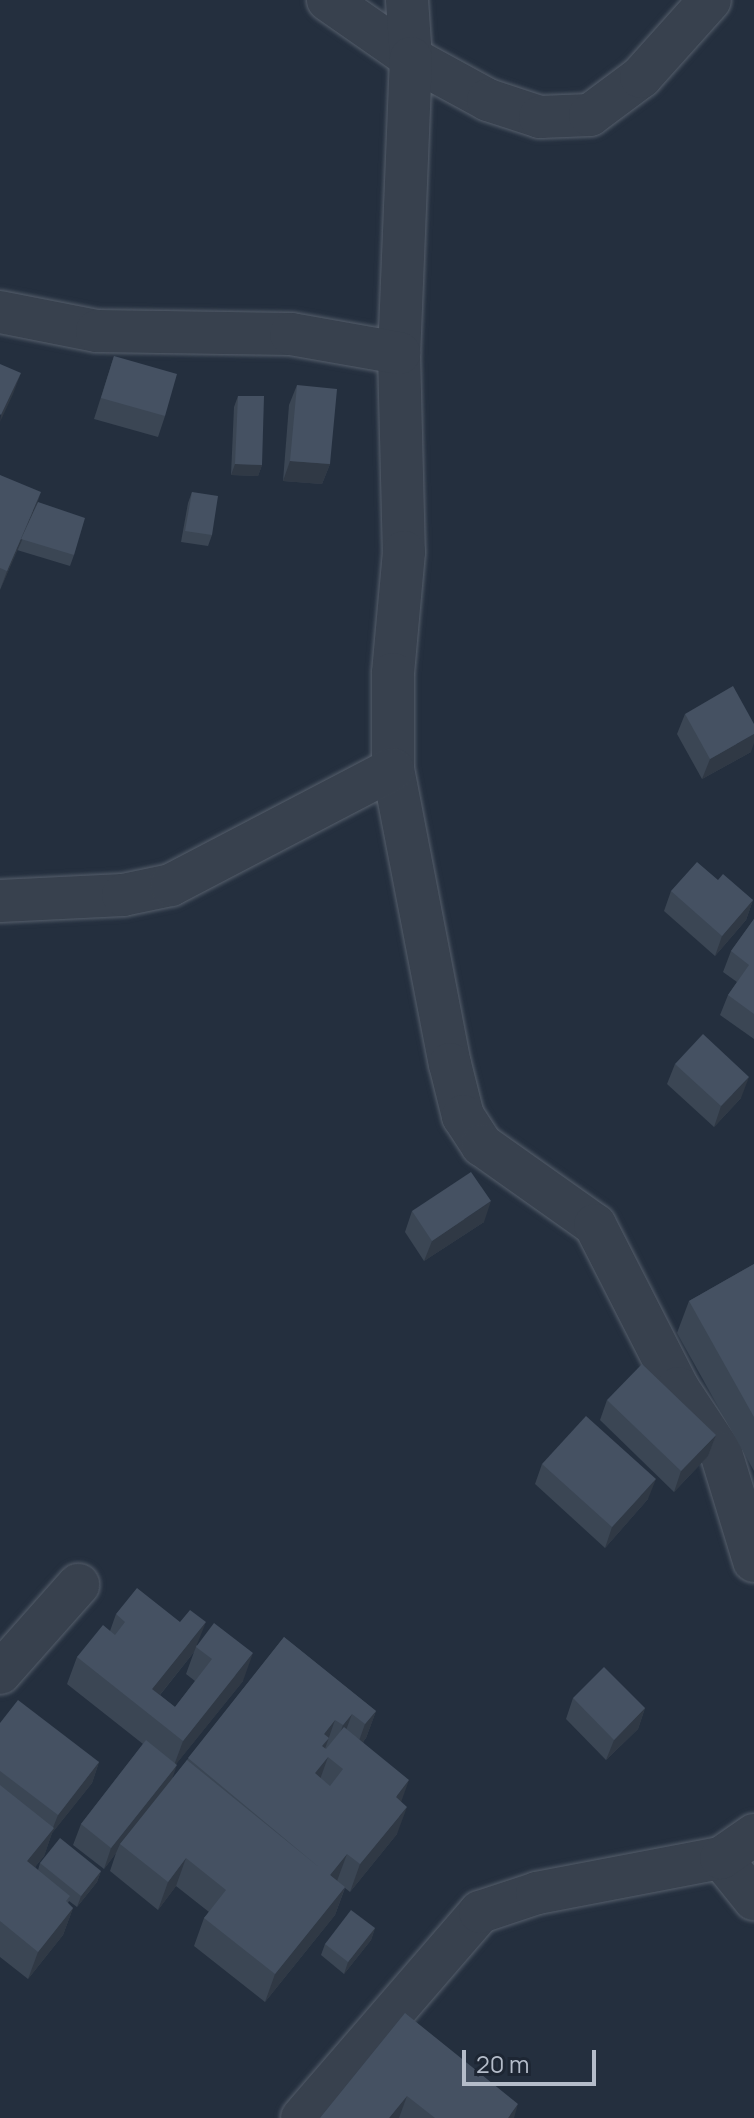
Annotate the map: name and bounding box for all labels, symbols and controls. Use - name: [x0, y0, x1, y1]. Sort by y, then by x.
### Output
- scale bar: [466, 2034, 600, 2084]
- text: 20 m: [476, 2047, 529, 2080]

